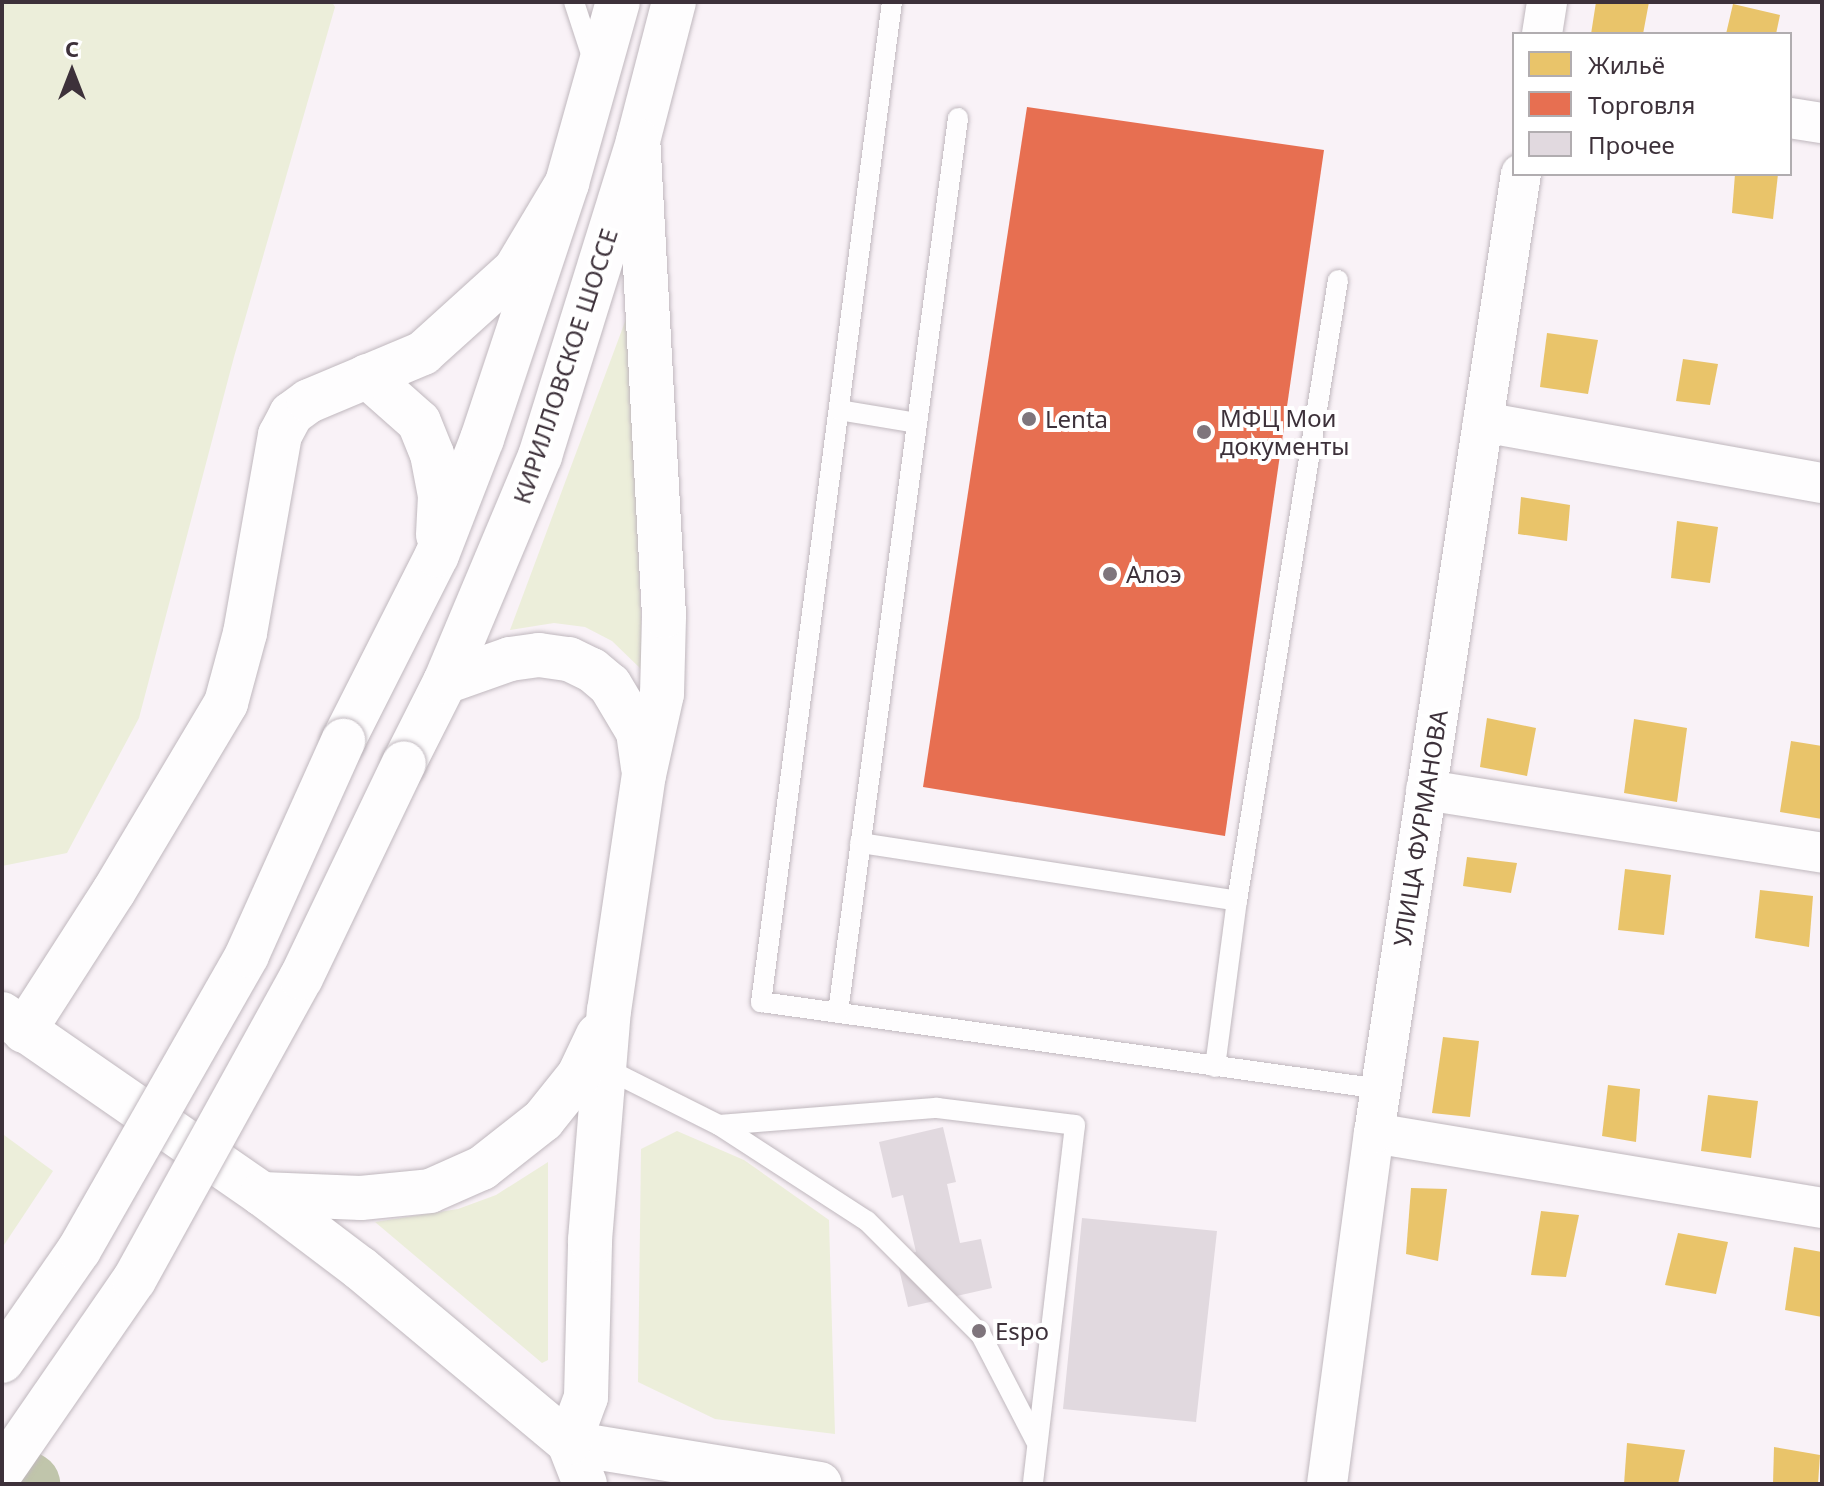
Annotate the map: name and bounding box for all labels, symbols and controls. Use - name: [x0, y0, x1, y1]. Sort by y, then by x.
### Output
- north arrow: [32, 32, 112, 112]
- legend: [1512, 32, 1792, 176]
- text: С: [65, 33, 79, 63]
- text: Жильё: [1588, 48, 1665, 81]
- text: Торговля: [1588, 88, 1695, 121]
- text: Прочее: [1588, 128, 1675, 161]
- street label: КИРИЛЛОВСКОЕ ШОССЕ: [507, 225, 623, 507]
- place label: МФЦ Мои документы: [1220, 404, 1350, 460]
- place label: Lenta: [1045, 405, 1108, 433]
- marker: Lenta: [1020, 410, 1038, 428]
- marker: МФЦ Мои документы: [1195, 423, 1213, 441]
- place label: Алоэ: [1126, 560, 1182, 588]
- marker: Алоэ: [1101, 565, 1119, 583]
- street label: УЛИЦА ФУРМАНОВА: [1387, 708, 1453, 948]
- place label: Espo: [995, 1317, 1049, 1345]
- marker: Espo: [970, 1322, 988, 1340]

